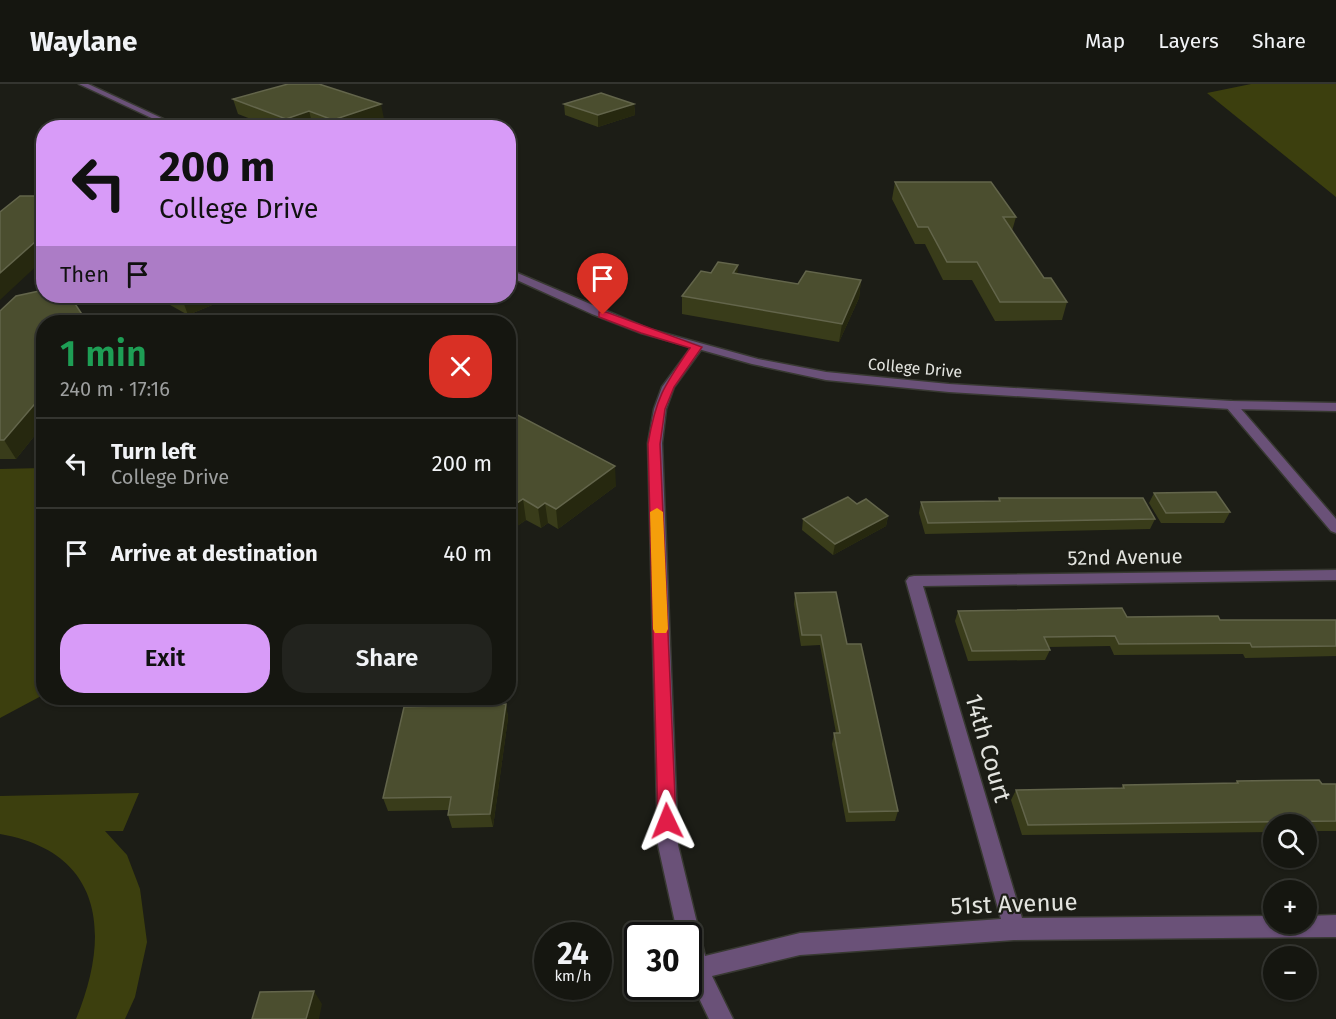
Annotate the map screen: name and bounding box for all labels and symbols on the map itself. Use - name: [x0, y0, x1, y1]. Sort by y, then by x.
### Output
- pin: [577, 253, 628, 315]
- street label: College Drive: [867, 354, 963, 382]
- street label: 52nd Avenue: [1067, 544, 1183, 570]
- street label: 14th Court: [959, 691, 1017, 806]
- position arrow: [635, 789, 699, 853]
- street label: 51st Avenue: [950, 888, 1078, 920]
- speed limit sign: 30: [624, 922, 702, 1000]

